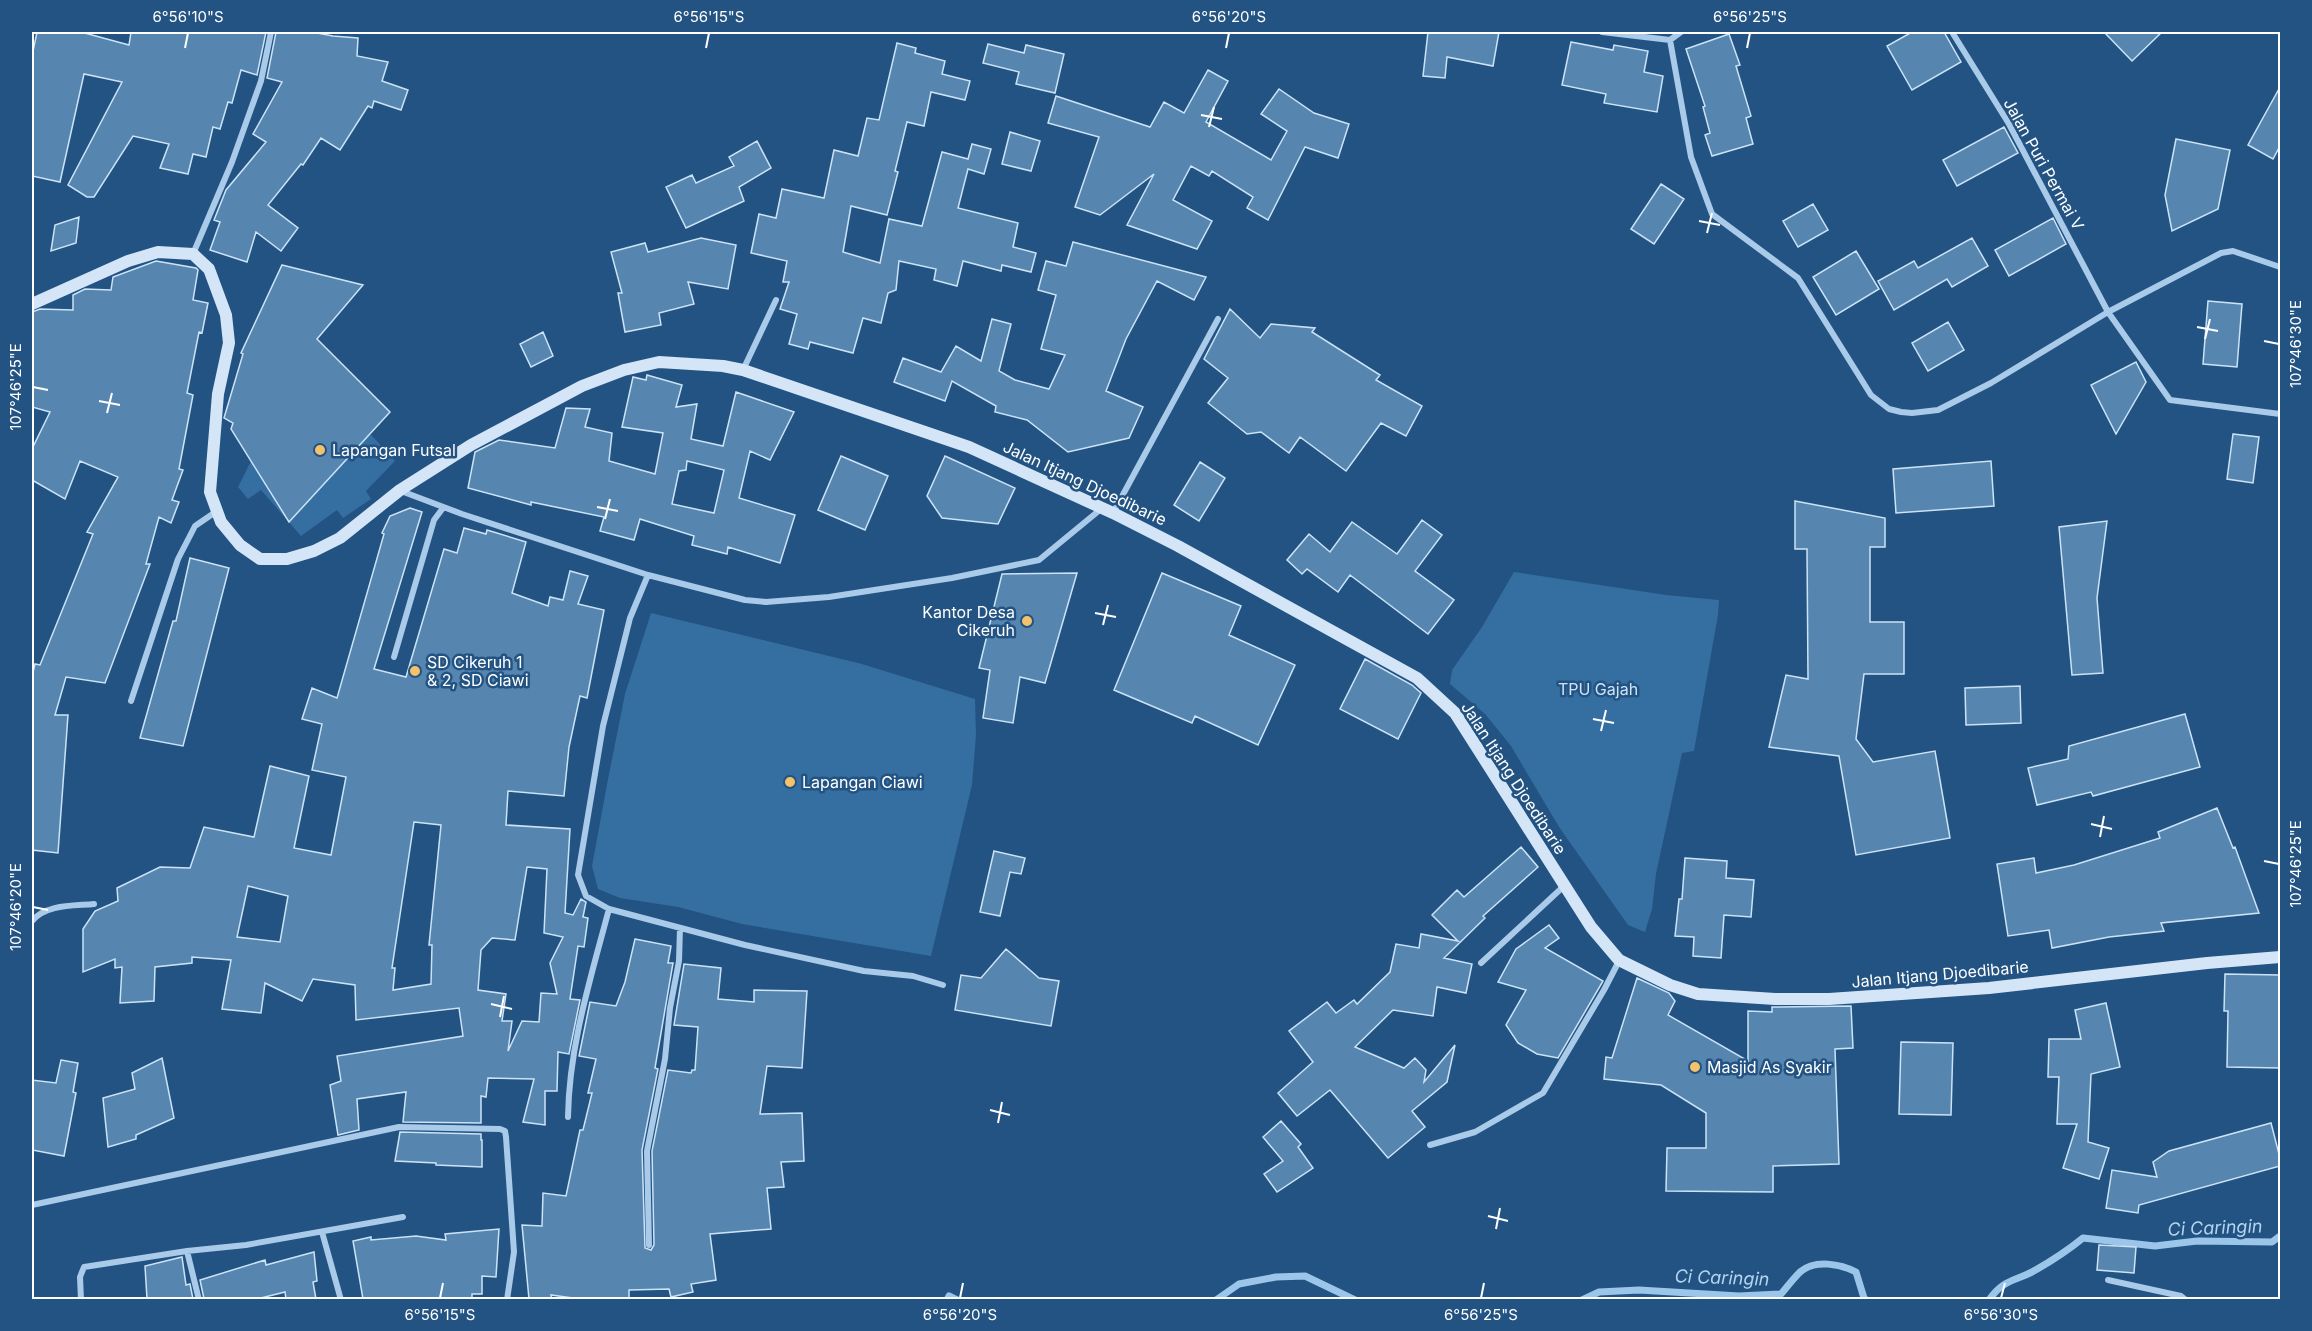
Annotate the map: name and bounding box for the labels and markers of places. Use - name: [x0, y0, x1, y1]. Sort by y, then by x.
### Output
- place label: Lapangan Futsal: [332, 440, 456, 460]
- marker: Lapangan Futsal: [313, 443, 327, 457]
- place label: Kantor Desa Cikeruh: [922, 602, 1015, 640]
- marker: Kantor Desa Cikeruh: [1020, 614, 1034, 628]
- place label: SD Cikeruh 1 & 2, SD Ciawi: [427, 652, 529, 690]
- marker: SD Cikeruh 1 & 2, SD Ciawi: [408, 664, 422, 678]
- place label: Lapangan Ciawi: [802, 772, 923, 792]
- marker: Lapangan Ciawi: [783, 775, 797, 789]
- place label: Masjid As Syakir: [1707, 1057, 1832, 1077]
- marker: Masjid As Syakir: [1688, 1060, 1702, 1074]

